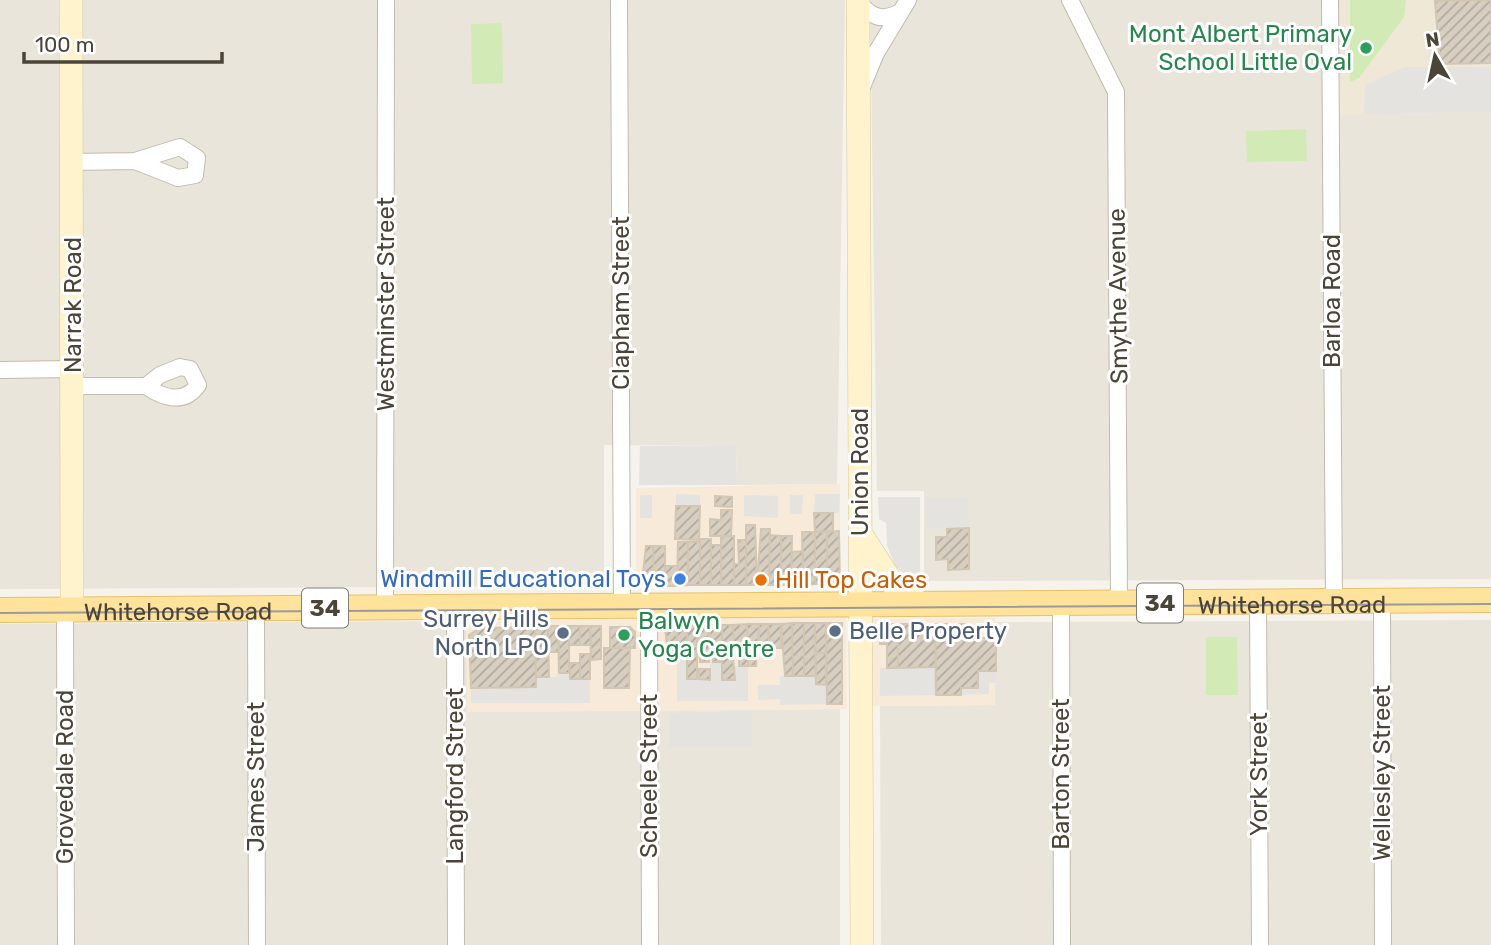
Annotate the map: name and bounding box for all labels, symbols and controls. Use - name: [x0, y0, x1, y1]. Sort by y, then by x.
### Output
- place label: Mont Albert Primary School Little Oval: [1129, 20, 1352, 76]
- scale bar: [24, 21, 222, 65]
- north arrow: [1400, 21, 1470, 91]
- text: N: [1424, 27, 1441, 52]
- text: 100 m: [35, 32, 94, 57]
- marker: Mont Albert Primary School Little Oval: [1358, 40, 1374, 56]
- street label: Westminster Street: [372, 197, 400, 411]
- street label: Smythe Avenue: [1102, 208, 1134, 384]
- street label: Clapham Street: [607, 216, 635, 390]
- street label: Barloa Road: [1318, 234, 1346, 368]
- street label: Narrak Road: [59, 237, 87, 373]
- street label: Union Road: [846, 408, 874, 536]
- place label: Windmill Educational Toys: [380, 565, 666, 593]
- place label: Hill Top Cakes: [775, 566, 927, 594]
- marker: Windmill Educational Toys: [672, 571, 688, 587]
- marker: Hill Top Cakes: [753, 572, 769, 588]
- road number: 34: [1137, 583, 1183, 622]
- road number: 34: [302, 588, 348, 628]
- street label: Whitehorse Road: [1198, 591, 1386, 620]
- street label: Whitehorse Road: [84, 597, 272, 626]
- place label: Surrey Hills North LPO: [423, 605, 549, 661]
- place label: Balwyn Yoga Centre: [638, 607, 774, 663]
- place label: Belle Property: [849, 617, 1007, 645]
- marker: Belle Property: [827, 623, 843, 639]
- marker: Surrey Hills North LPO: [555, 625, 571, 641]
- marker: Balwyn Yoga Centre: [616, 627, 632, 643]
- street label: Wellesley Street: [1368, 685, 1396, 861]
- street label: Langford Street: [441, 688, 469, 864]
- street label: Grovedale Road: [51, 690, 79, 864]
- street label: Scheele Street: [635, 694, 663, 858]
- street label: Barton Street: [1047, 698, 1075, 850]
- street label: James Street: [242, 702, 270, 852]
- street label: York Street: [1245, 712, 1273, 836]

